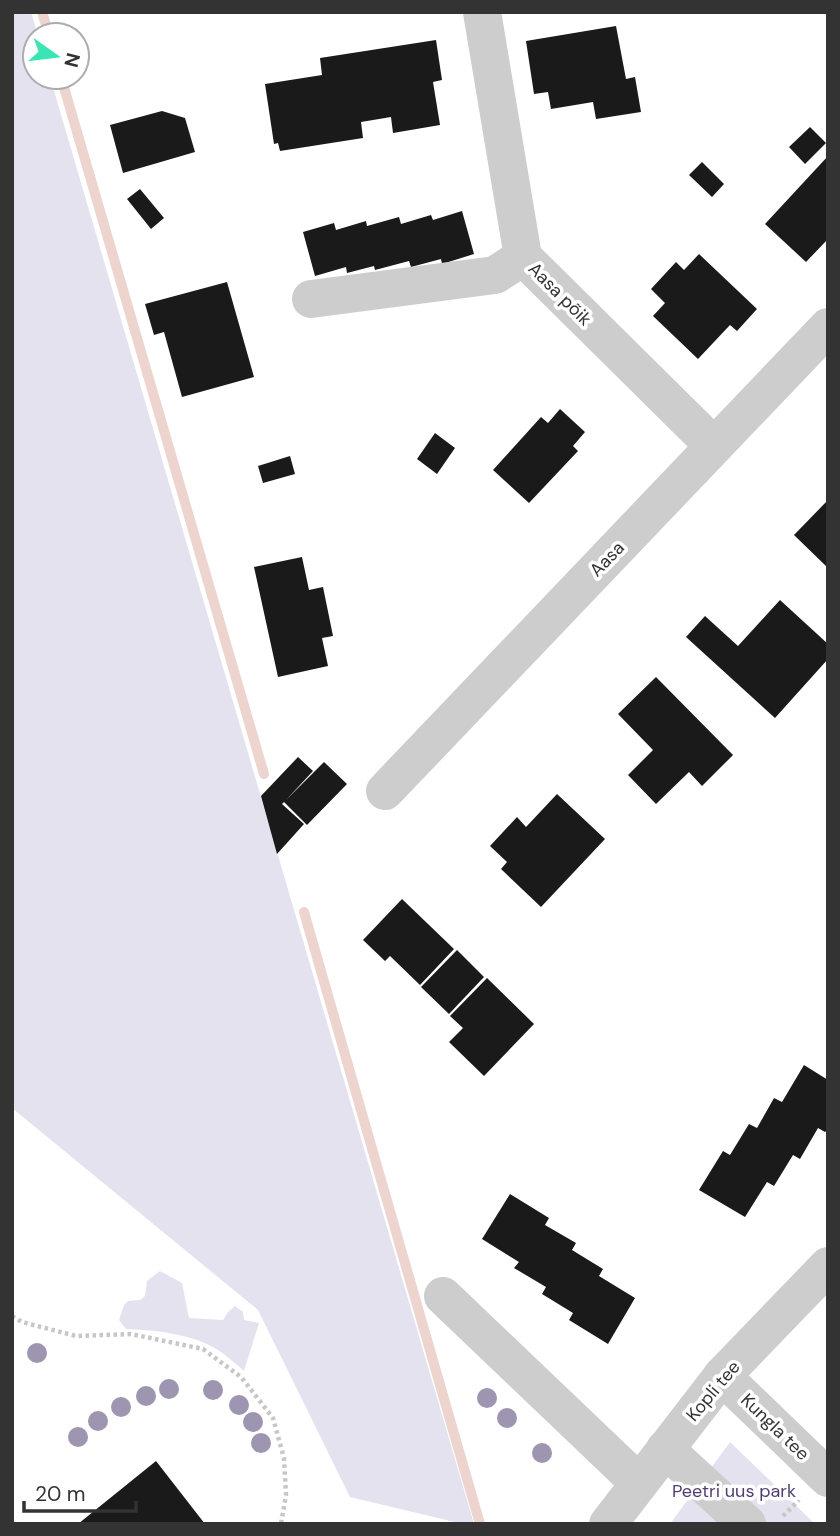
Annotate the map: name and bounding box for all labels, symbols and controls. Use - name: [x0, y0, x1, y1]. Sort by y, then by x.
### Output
- north arrow: [21, 21, 91, 91]
- text: N: [58, 50, 86, 70]
- street label: Aasa põik: [523, 257, 597, 331]
- street label: Aasa: [584, 536, 630, 582]
- street label: Kopli tee: [681, 1356, 745, 1426]
- street label: Kungla tee: [735, 1388, 815, 1466]
- scale bar: [24, 1470, 136, 1514]
- park label: Peetri uus park: [672, 1479, 796, 1503]
- text: 20 m: [35, 1480, 86, 1508]

